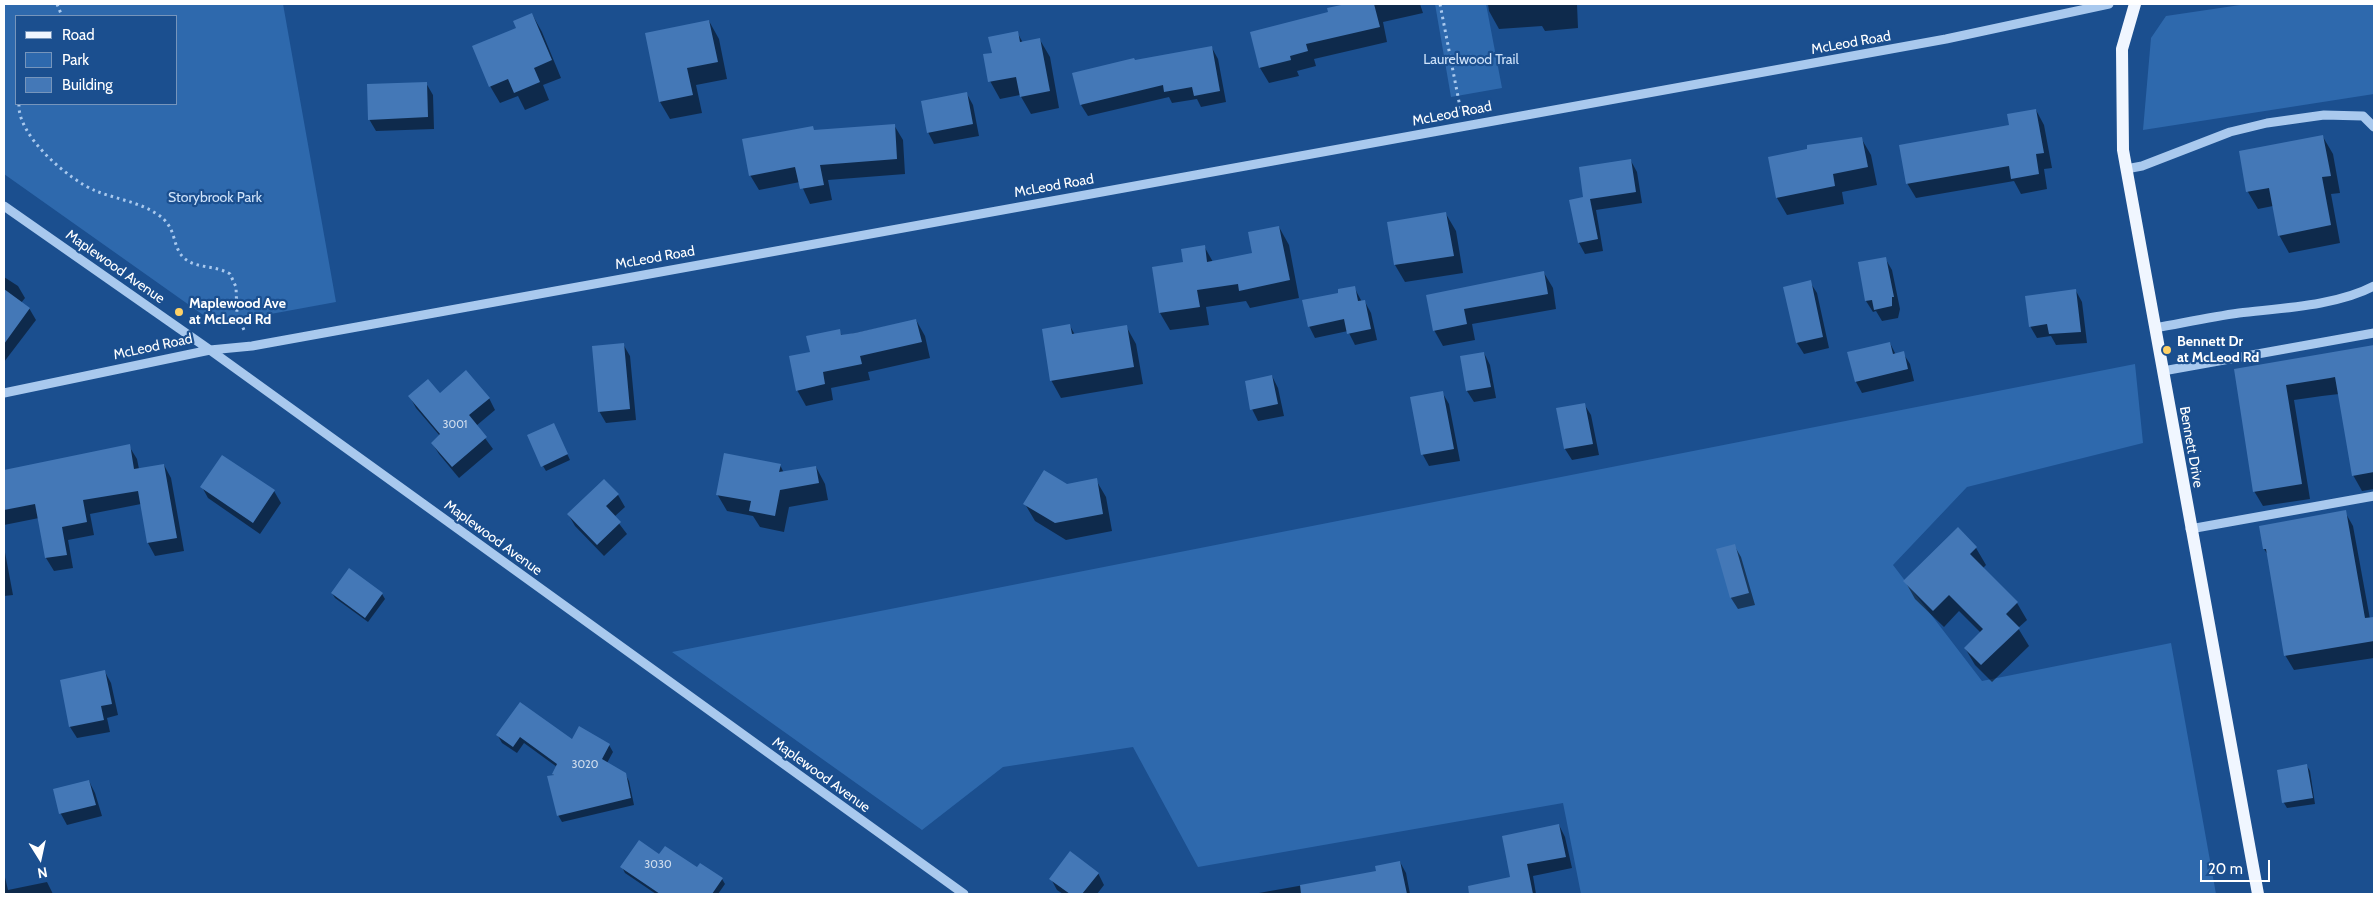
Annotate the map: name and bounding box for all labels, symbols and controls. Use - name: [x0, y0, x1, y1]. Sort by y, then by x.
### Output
- legend: [15, 15, 178, 105]
- text: Road: [62, 26, 95, 44]
- street label: McLeod Road: [1810, 28, 1892, 58]
- text: Park: [62, 51, 89, 69]
- park label: Laurelwood Trail: [1423, 52, 1519, 68]
- text: Building: [62, 76, 113, 94]
- street label: McLeod Road: [1411, 98, 1493, 130]
- street label: McLeod Road: [1013, 171, 1095, 201]
- park label: Storybrook Park: [168, 190, 262, 206]
- street label: Maplewood Avenue: [62, 227, 168, 307]
- street label: McLeod Road: [614, 243, 696, 273]
- place label: Maplewood Ave at McLeod Rd: [189, 296, 286, 328]
- marker: Maplewood Ave at McLeod Rd: [173, 306, 185, 318]
- street label: McLeod Road: [112, 330, 194, 364]
- place label: Bennett Dr at McLeod Rd: [2177, 334, 2259, 367]
- marker: Bennett Dr at McLeod Rd: [2161, 344, 2173, 356]
- street label: Bennett Drive: [2176, 405, 2206, 489]
- house number: 3001: [443, 418, 467, 432]
- street label: Maplewood Avenue: [441, 497, 545, 579]
- street label: Maplewood Avenue: [769, 734, 873, 816]
- house number: 3020: [571, 758, 599, 772]
- north arrow: [15, 833, 65, 883]
- scale bar: [2203, 850, 2273, 882]
- house number: 3030: [644, 858, 672, 872]
- text: 20 m: [2208, 860, 2243, 878]
- text: N: [36, 863, 49, 882]

